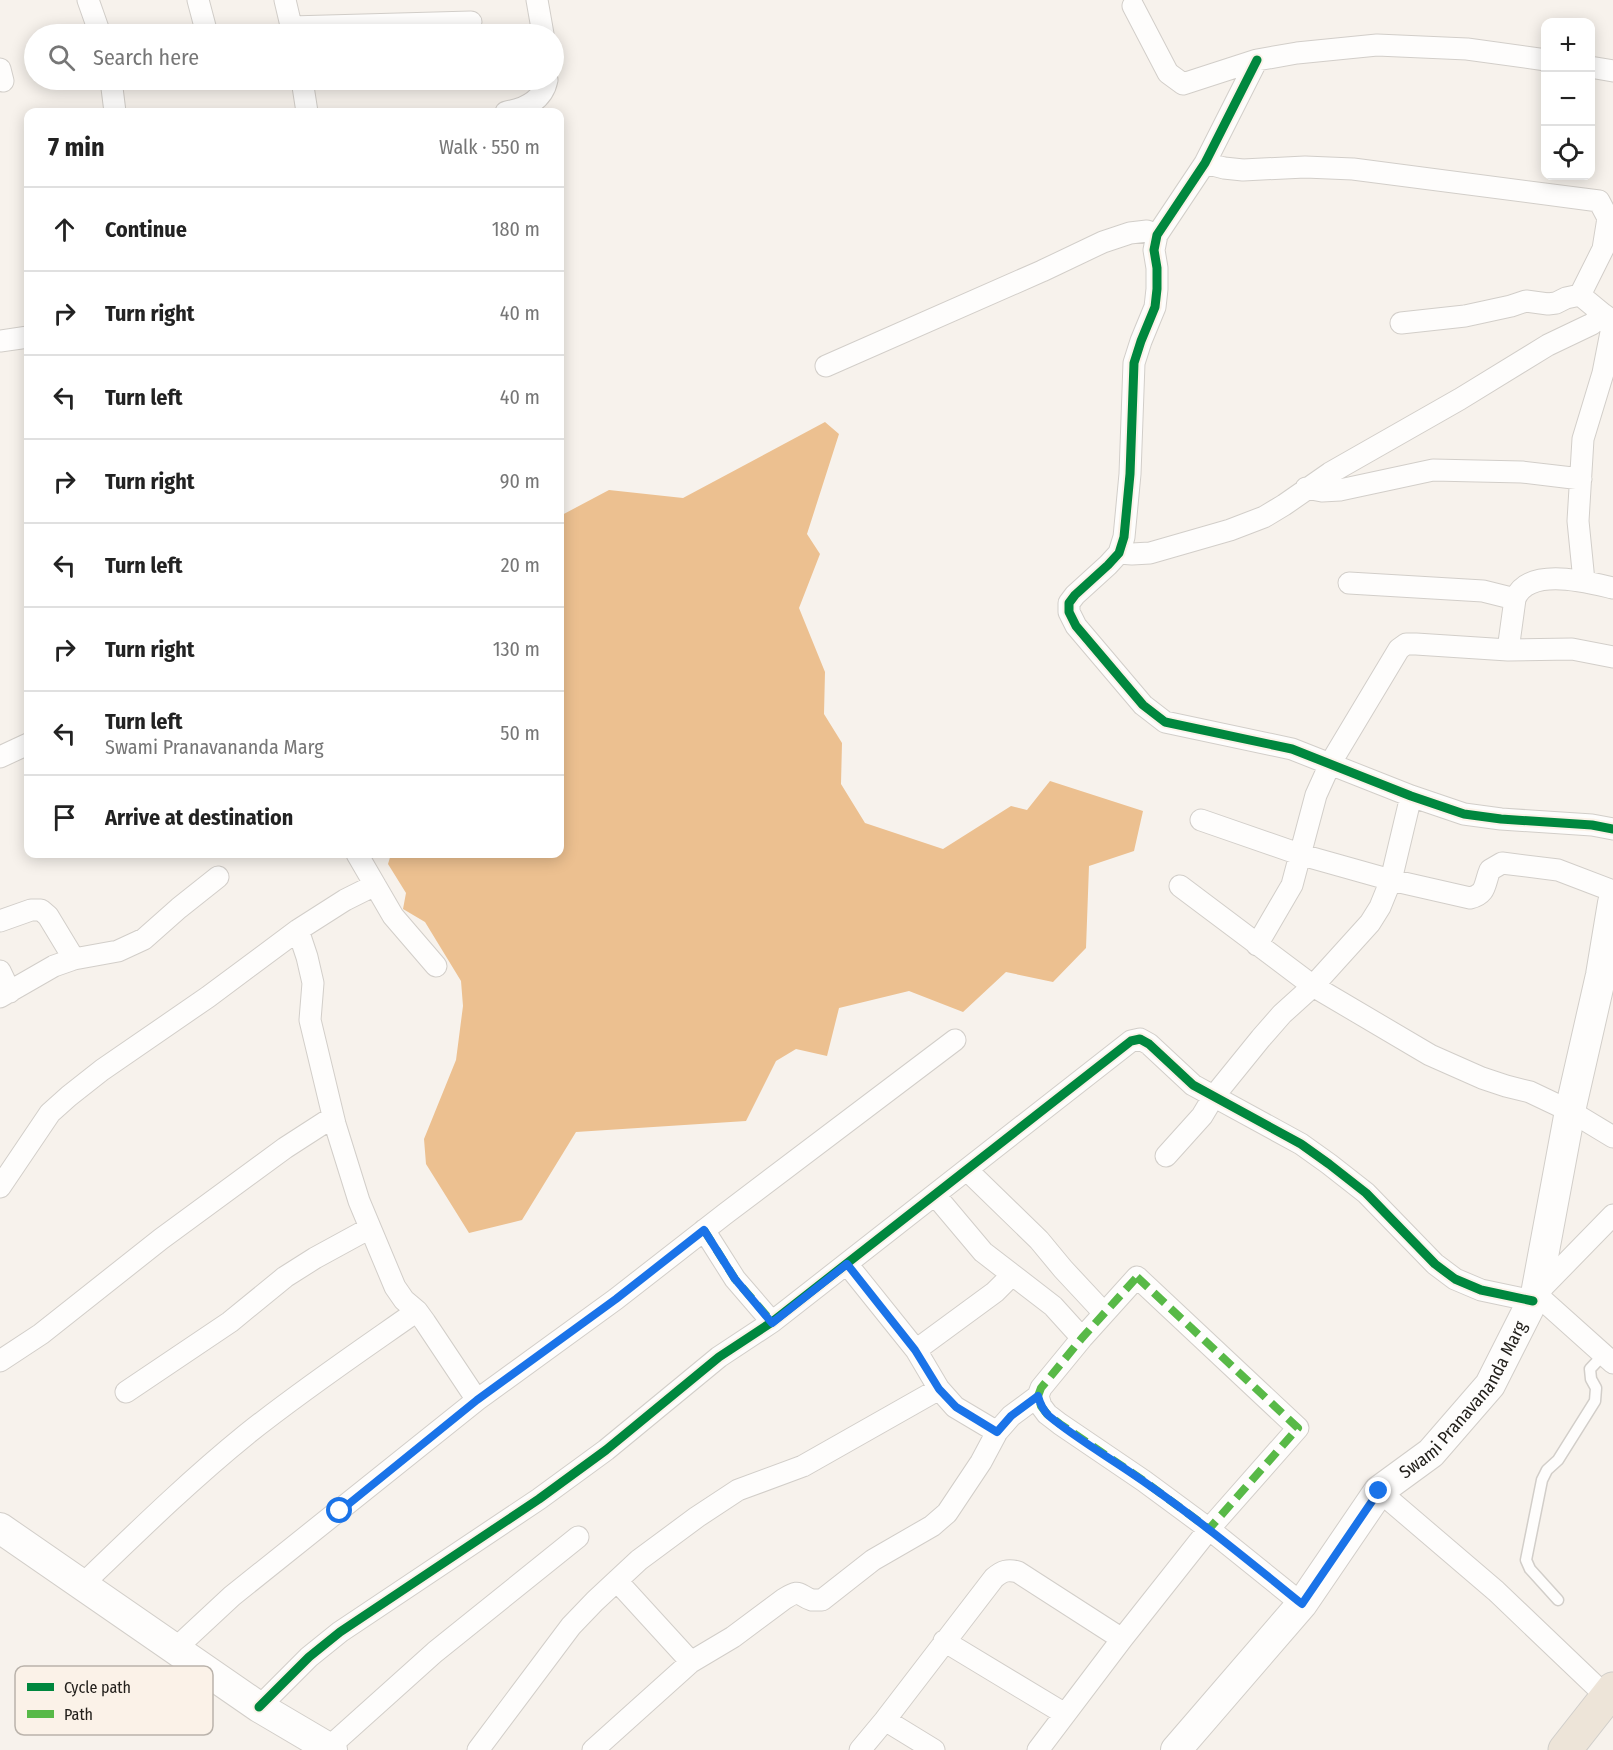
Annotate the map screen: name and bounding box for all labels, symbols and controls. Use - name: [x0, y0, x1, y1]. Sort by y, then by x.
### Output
- map controls: [1541, 18, 1595, 180]
- button: +: [1541, 18, 1595, 72]
- search box: [24, 24, 564, 90]
- icon: search: [45, 41, 78, 74]
- text: Search here: [93, 44, 199, 71]
- button: −: [1541, 72, 1595, 126]
- button: locate: [1541, 126, 1595, 180]
- text: 7 min: [48, 132, 105, 163]
- text: Walk · 550 m: [439, 135, 540, 159]
- icon: ahead: [48, 213, 81, 246]
- text: Continue: [105, 216, 187, 243]
- text: 180 m: [492, 217, 540, 241]
- icon: right: [48, 297, 81, 330]
- text: Turn right: [105, 300, 194, 327]
- text: 40 m: [500, 301, 540, 325]
- icon: left: [48, 381, 81, 414]
- text: Turn left: [105, 384, 183, 411]
- text: 40 m: [500, 385, 540, 409]
- icon: right: [48, 465, 81, 498]
- text: Turn right: [105, 468, 194, 495]
- text: 90 m: [500, 469, 540, 493]
- icon: left: [48, 549, 81, 582]
- text: Turn left: [105, 552, 183, 579]
- text: 20 m: [501, 553, 540, 577]
- icon: right: [48, 633, 81, 666]
- text: Turn right: [105, 636, 194, 663]
- text: 130 m: [493, 637, 540, 661]
- text: Turn left: [105, 708, 183, 735]
- icon: left: [48, 717, 81, 750]
- text: 50 m: [500, 721, 540, 745]
- text: Swami Pranavananda Marg: [105, 735, 324, 759]
- icon: arrive: [48, 801, 81, 834]
- text: Arrive at destination: [105, 804, 293, 831]
- street label: Swami Pranavananda Marg: [1395, 1317, 1532, 1483]
- route end: [1365, 1477, 1391, 1503]
- route start: [326, 1497, 352, 1523]
- legend: [15, 1666, 213, 1735]
- text: Cycle path: [64, 1678, 131, 1697]
- text: Path: [64, 1705, 93, 1724]

